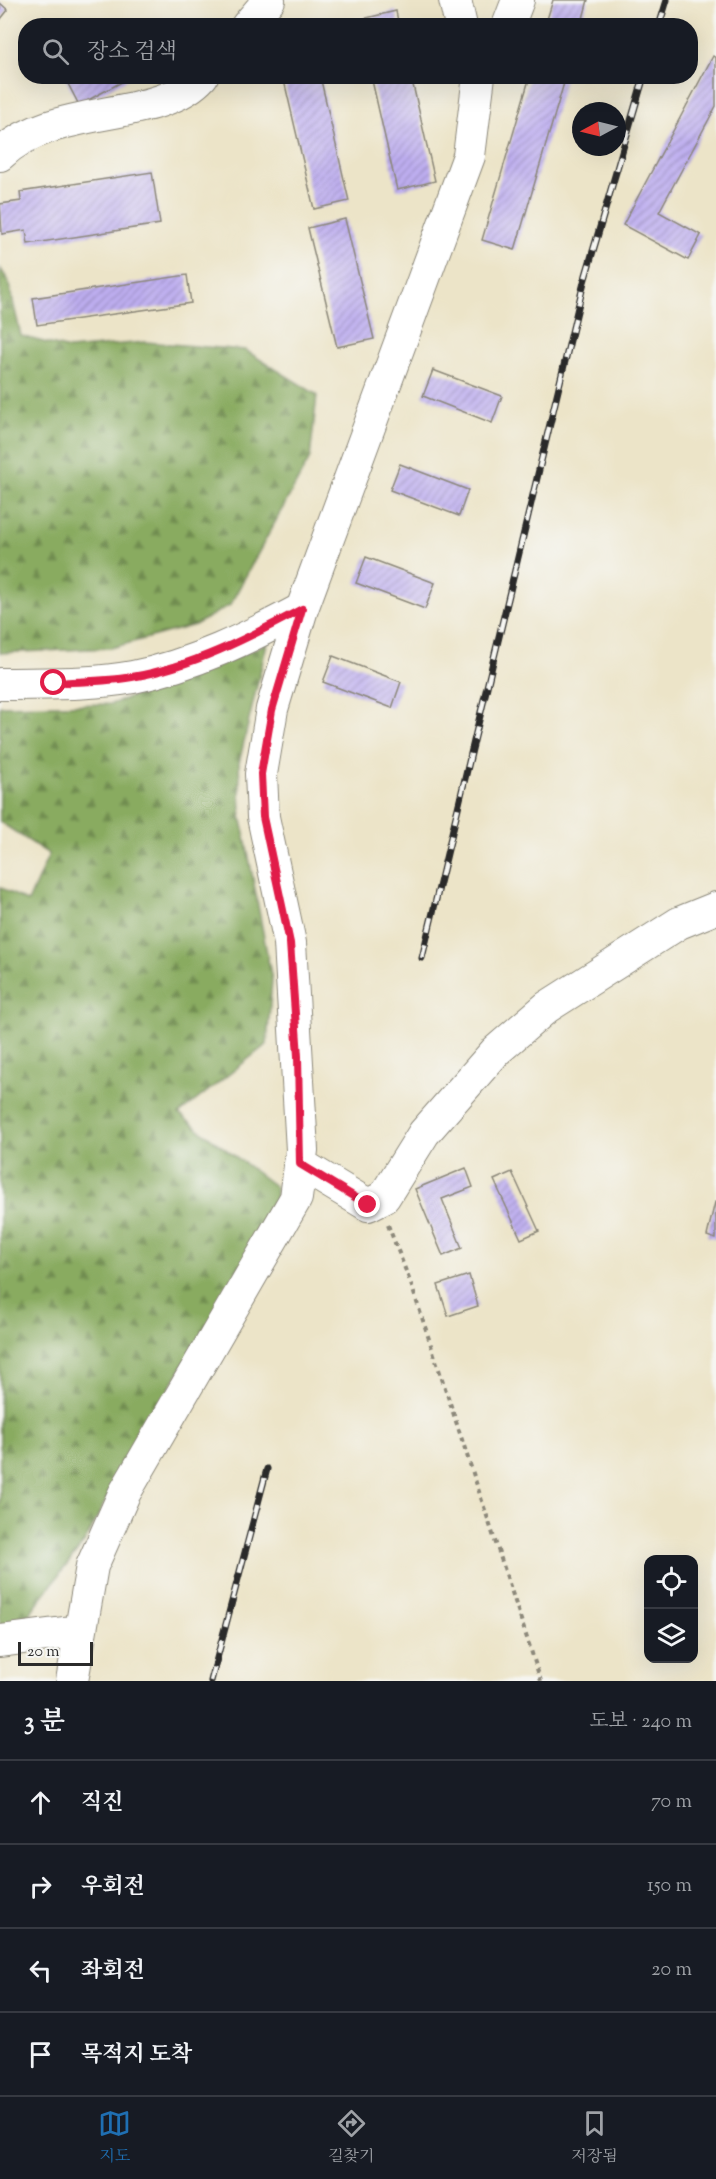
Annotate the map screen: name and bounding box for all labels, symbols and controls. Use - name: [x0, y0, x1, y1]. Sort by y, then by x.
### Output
- search box: [18, 18, 698, 84]
- icon: search: [39, 35, 72, 68]
- text: 장소 검색: [87, 37, 177, 69]
- north arrow: [572, 102, 626, 156]
- route start: [40, 669, 66, 695]
- route end: [354, 1191, 380, 1217]
- map controls: [644, 1555, 698, 1663]
- button: locate: [644, 1555, 698, 1609]
- button: layers: [644, 1609, 698, 1663]
- scale bar: [18, 1639, 93, 1666]
- text: 20 m: [27, 1641, 60, 1664]
- text: 3 분: [24, 1704, 65, 1741]
- text: 도보 · 240 m: [589, 1708, 692, 1737]
- icon: ahead: [24, 1786, 57, 1819]
- text: 직진: [81, 1788, 124, 1820]
- text: 70 m: [651, 1788, 692, 1817]
- icon: right: [24, 1870, 57, 1903]
- text: 우회전: [81, 1872, 145, 1904]
- text: 150 m: [647, 1872, 692, 1901]
- icon: left: [24, 1954, 57, 1987]
- text: 좌회전: [81, 1956, 145, 1988]
- text: 20 m: [651, 1956, 692, 1985]
- icon: arrive: [24, 2038, 57, 2071]
- text: 목적지 도착: [81, 2040, 192, 2072]
- tab: 지도: [98, 2107, 131, 2169]
- tab: 길찾기: [328, 2107, 375, 2169]
- tab: 저장됨: [571, 2107, 618, 2169]

